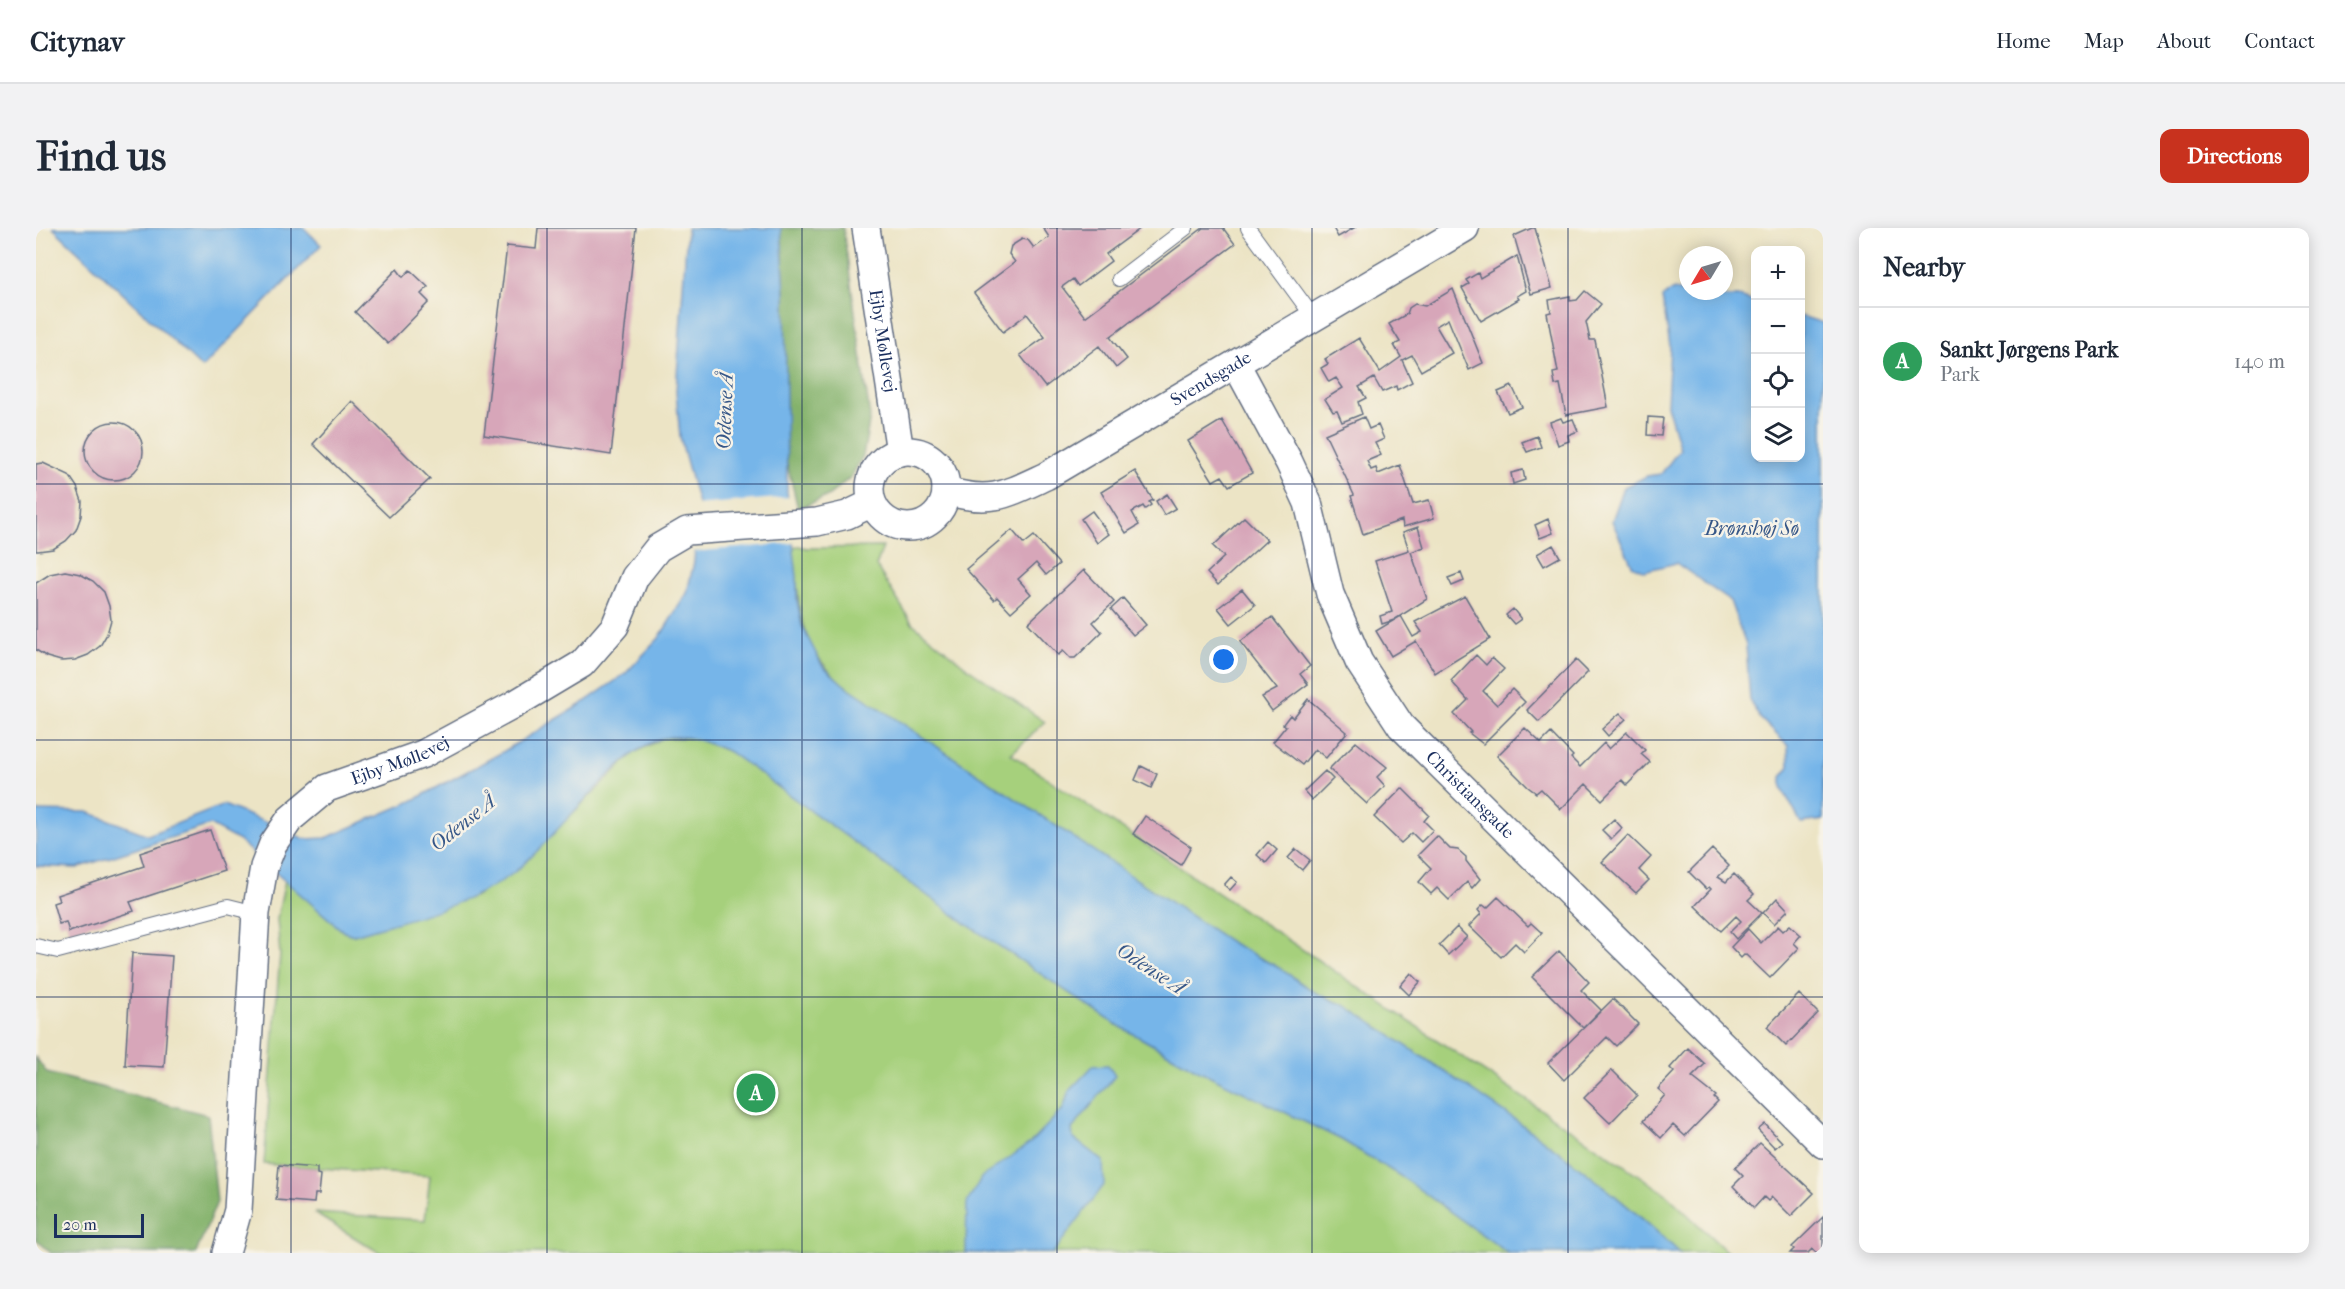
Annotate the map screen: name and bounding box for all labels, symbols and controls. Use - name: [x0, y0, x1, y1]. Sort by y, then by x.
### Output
- text: Citynav: [30, 25, 124, 58]
- text: Home: [1996, 29, 2051, 53]
- text: Map: [2084, 29, 2124, 53]
- text: About: [2157, 29, 2211, 53]
- text: Contact: [2244, 29, 2315, 53]
- button: Directions: [2160, 129, 2309, 183]
- text: Find us: [36, 132, 166, 181]
- north arrow: [1679, 246, 1733, 300]
- map controls: [1751, 246, 1805, 462]
- button: +: [1751, 246, 1805, 300]
- text: Nearby: [1883, 252, 1965, 283]
- street label: Ejby Møllevej: [865, 288, 901, 394]
- button: −: [1751, 300, 1805, 354]
- text: Sankt Jørgens Park: [1940, 337, 2118, 363]
- street label: Svendsgade: [1167, 346, 1255, 410]
- text: A: [1896, 350, 1909, 373]
- text: 140 m: [2234, 350, 2285, 373]
- button: locate: [1751, 354, 1805, 408]
- text: Park: [1940, 363, 1980, 386]
- water label: Odense Å: [710, 370, 738, 450]
- button: layers: [1751, 408, 1805, 462]
- water label: Brønshøj Sø: [1704, 517, 1799, 540]
- your location: [1209, 645, 1238, 674]
- street label: Ejby Møllevej: [348, 731, 453, 789]
- street label: Christiansgade: [1422, 746, 1519, 843]
- water label: Odense Å: [425, 787, 502, 856]
- water label: Odense Å: [1112, 937, 1192, 1001]
- pin: A: [736, 1070, 776, 1116]
- scale bar: [54, 1211, 144, 1238]
- text: 20 m: [63, 1215, 97, 1234]

